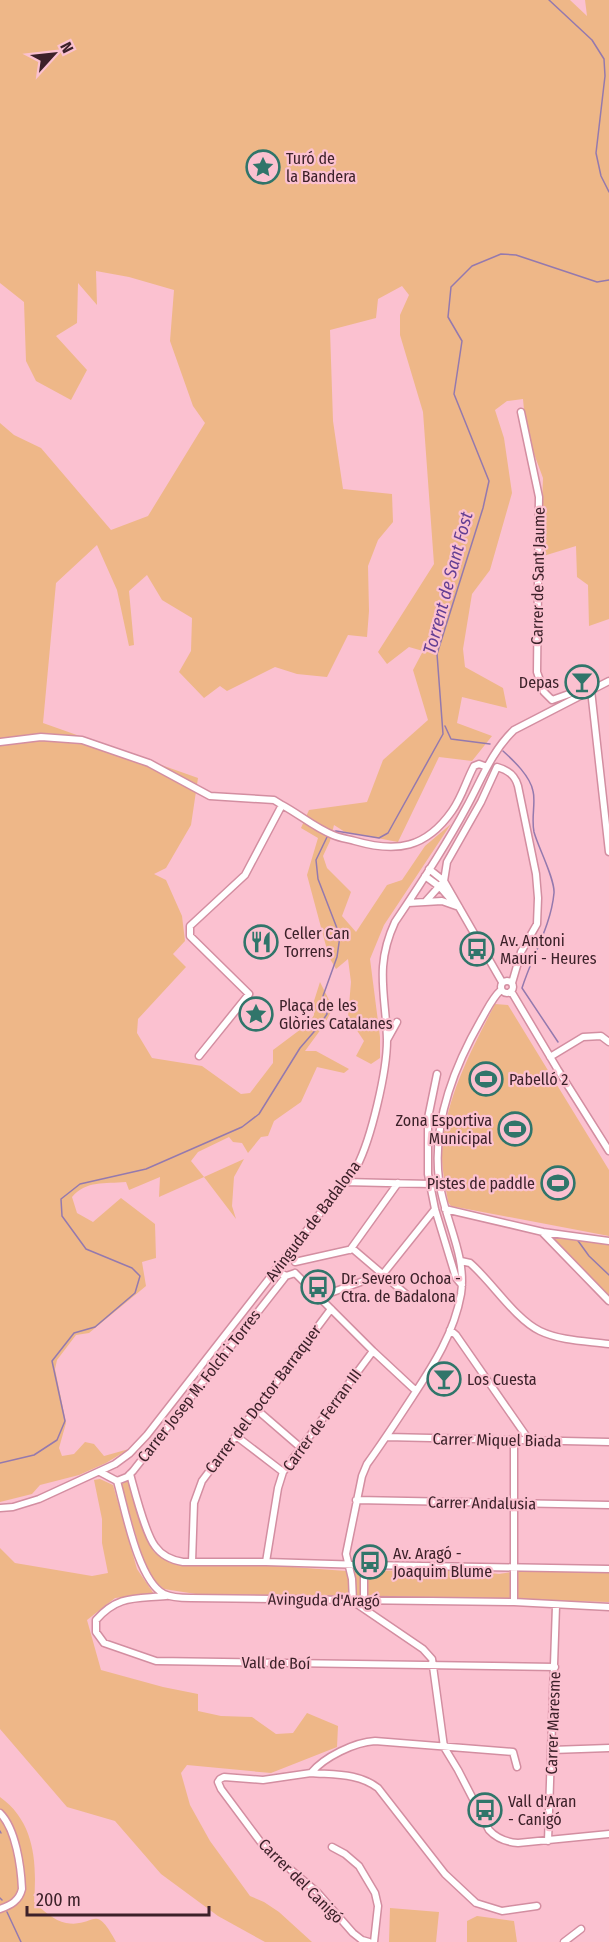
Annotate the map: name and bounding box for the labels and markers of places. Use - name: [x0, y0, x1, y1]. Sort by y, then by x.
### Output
- place icon: Turó de la Bandera: [245, 149, 281, 185]
- place label: Turó de la Bandera: [286, 149, 356, 186]
- bar icon: Depas: [564, 664, 600, 700]
- place label: Depas: [519, 673, 559, 692]
- restaurant icon: Celler Can Torrens: [243, 924, 279, 960]
- place label: Celler Can Torrens: [284, 924, 350, 961]
- bus stop icon: Av. Antoni Mauri - Heures: [459, 931, 495, 967]
- place label: Av. Antoni Mauri - Heures: [500, 931, 597, 968]
- place icon: Plaça de les Glòries Catalanes: [238, 996, 274, 1032]
- place label: Plaça de les Glòries Catalanes: [279, 996, 393, 1033]
- sports icon: Pabelló 2: [468, 1061, 504, 1097]
- place label: Pabelló 2: [509, 1070, 568, 1089]
- place label: Zona Esportiva Municipal: [396, 1111, 492, 1148]
- sports icon: Zona Esportiva Municipal: [497, 1111, 533, 1147]
- sports icon: Pistes de paddle: [540, 1165, 576, 1201]
- place label: Pistes de paddle: [427, 1174, 535, 1193]
- bus stop icon: Dr. Severo Ochoa - Ctra. de Badalona: [300, 1269, 336, 1305]
- place label: Dr. Severo Ochoa - Ctra. de Badalona: [341, 1269, 461, 1306]
- bar icon: Los Cuesta: [426, 1361, 462, 1397]
- place label: Los Cuesta: [467, 1370, 537, 1389]
- bus stop icon: Av. Aragó - Joaquim Blume: [352, 1544, 388, 1580]
- place label: Av. Aragó - Joaquim Blume: [393, 1544, 492, 1581]
- bus stop icon: Vall d'Aran - Canigó: [467, 1792, 503, 1828]
- place label: Vall d'Aran - Canigó: [508, 1792, 577, 1829]

